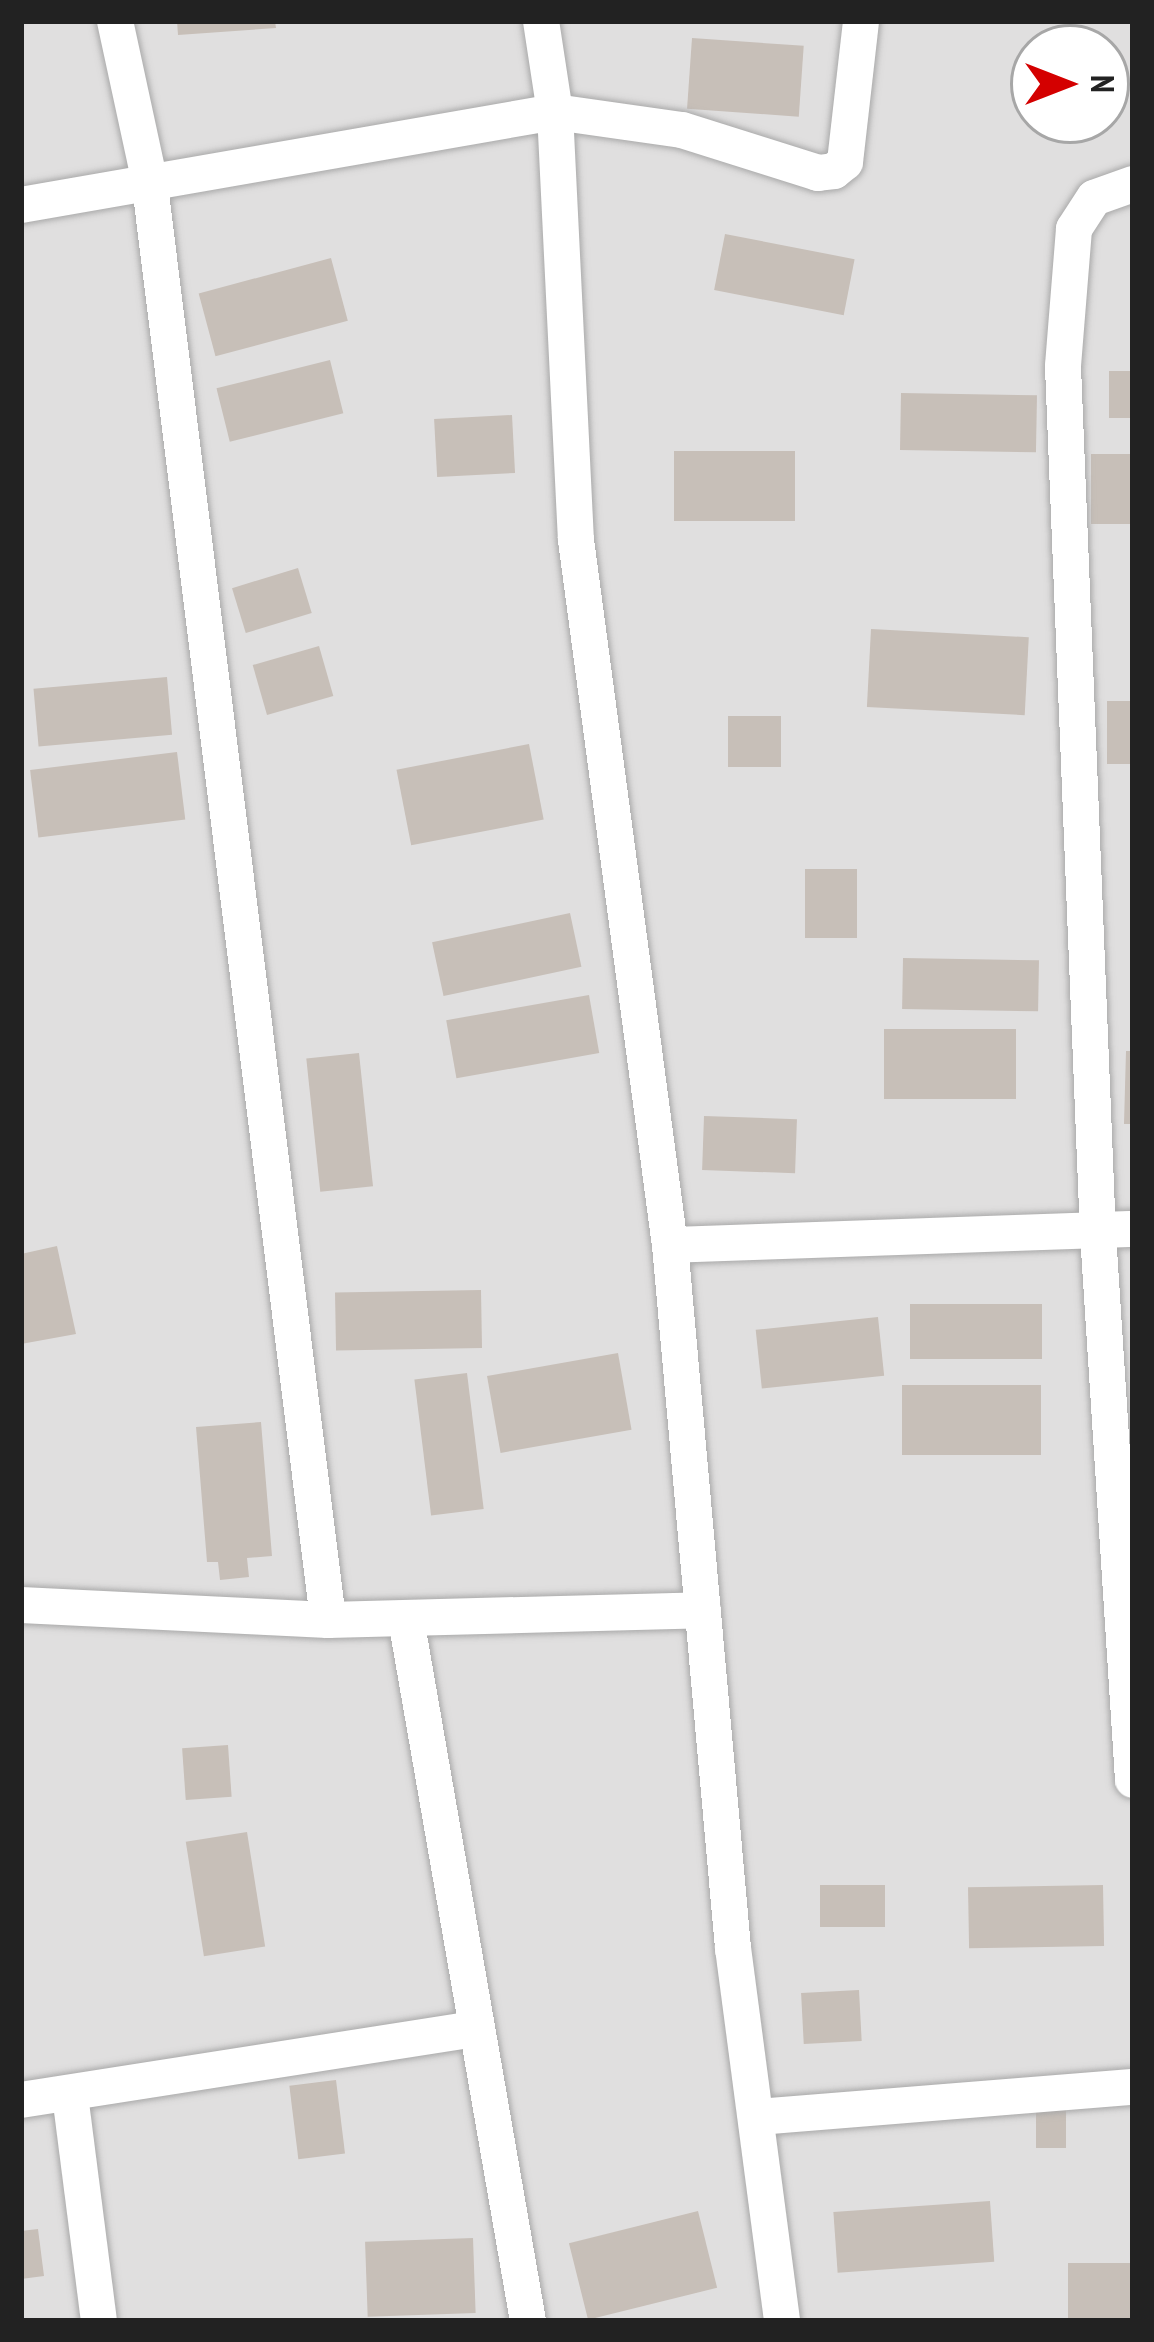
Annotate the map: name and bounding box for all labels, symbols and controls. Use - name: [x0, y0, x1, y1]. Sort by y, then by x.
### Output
- north arrow: [1010, 24, 1130, 144]
- text: N: [1082, 75, 1125, 93]

